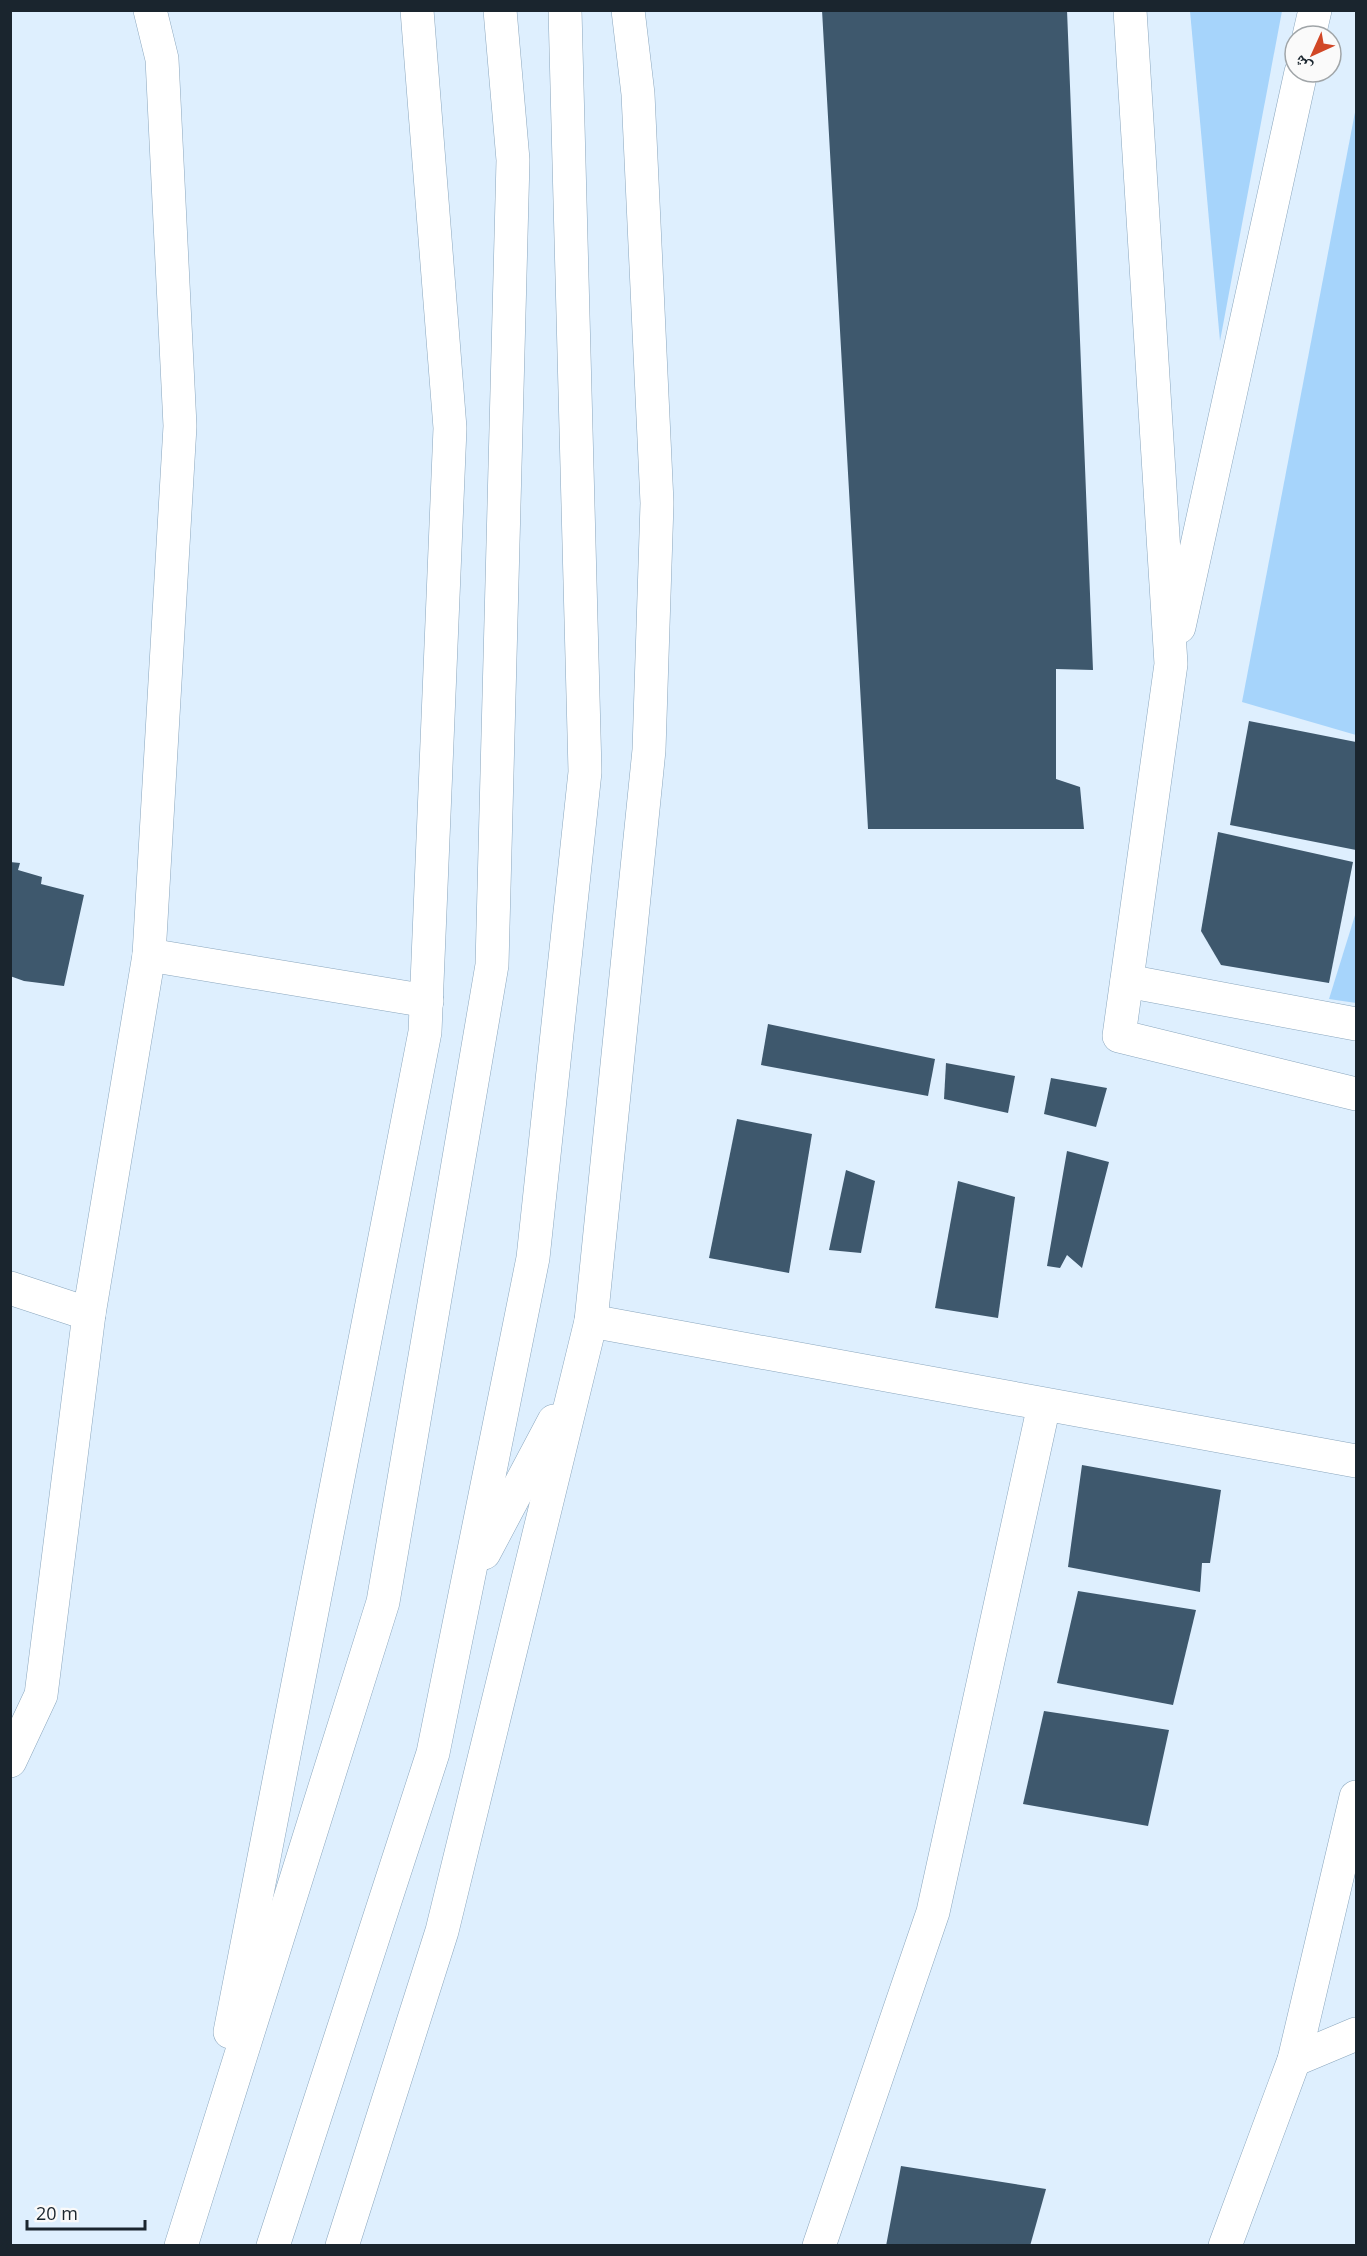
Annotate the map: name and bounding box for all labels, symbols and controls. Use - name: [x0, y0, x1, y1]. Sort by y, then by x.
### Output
- north arrow: [1283, 24, 1343, 84]
- text: ش: [1289, 51, 1316, 78]
- scale bar: [27, 2193, 146, 2231]
- text: 20 m: [36, 2201, 78, 2225]

